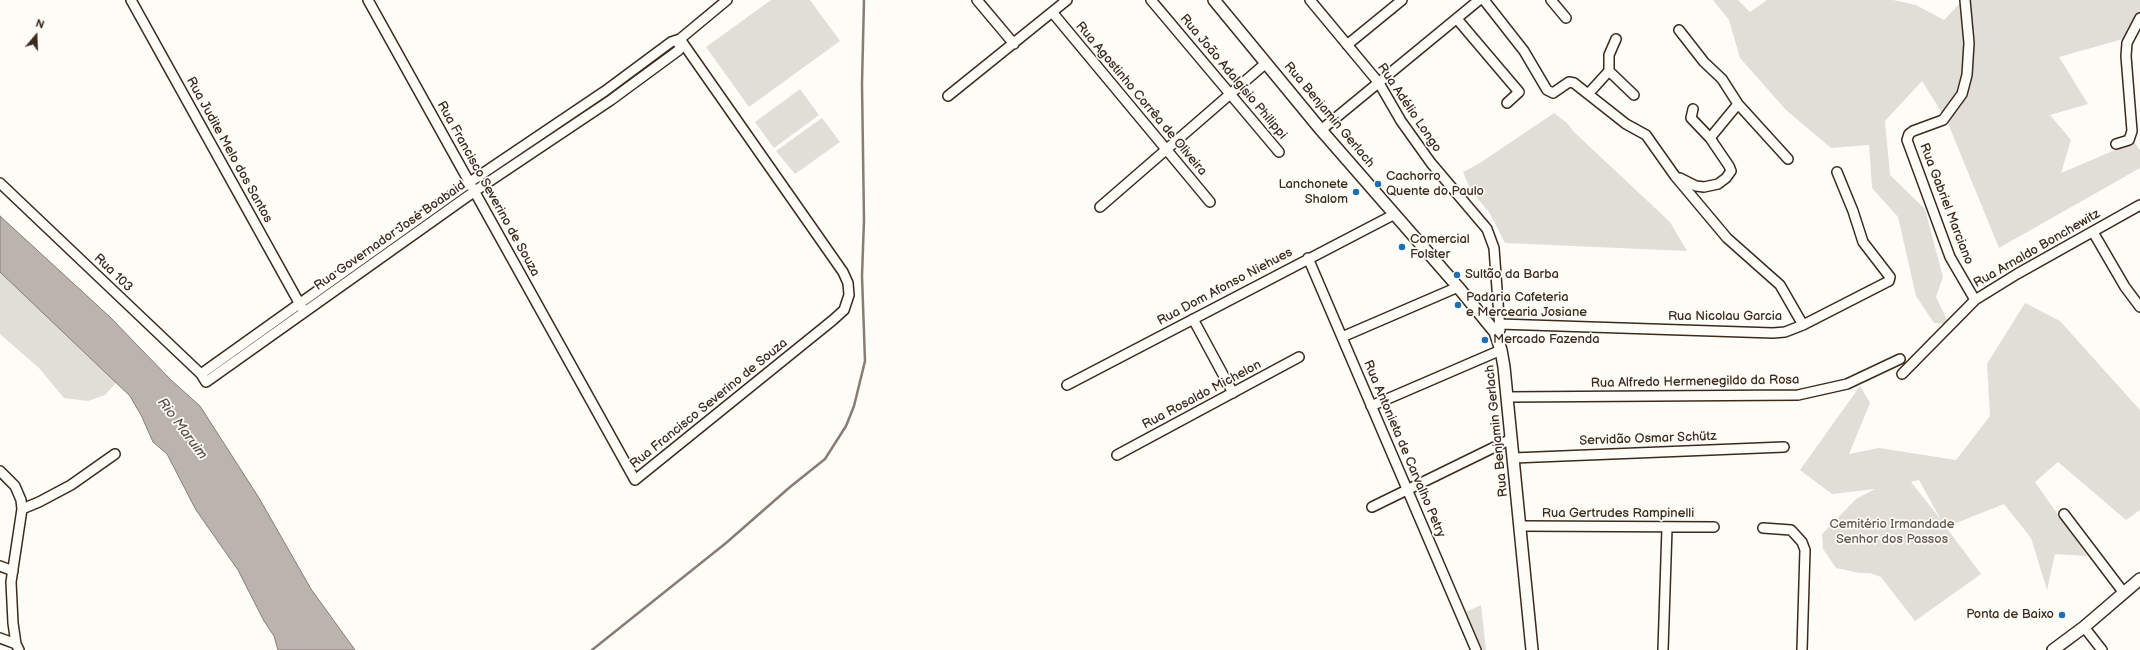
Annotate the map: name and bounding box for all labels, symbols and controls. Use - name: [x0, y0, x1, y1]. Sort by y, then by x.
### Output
- street label: Rua João Adalgísio Philippi: [1176, 11, 1290, 143]
- north arrow: [16, 16, 56, 56]
- text: N: [34, 17, 46, 32]
- street label: Rua Agostinho Corrêa de Oliveira: [1072, 19, 1210, 179]
- street label: Rua Benjamin Gerlach: [1280, 59, 1378, 171]
- street label: Rua Adélio Longo: [1373, 61, 1445, 155]
- street label: Rua Judite Melo dos Santos: [182, 74, 276, 226]
- street label: Rua Francisco Severino de Souza: [433, 99, 543, 279]
- street label: Rua Gabriel Marciano: [1916, 141, 1976, 267]
- place label: Cachorro Quente do Paulo: [1386, 169, 1484, 200]
- place label: Lanchonete Shalom: [1278, 177, 1348, 208]
- street label: Rua Governador José Boabaid: [311, 178, 469, 294]
- marker: Cachorro Quente do Paulo: [1373, 179, 1383, 189]
- marker: Lanchonete Shalom: [1351, 187, 1361, 197]
- street label: Rua Arnaldo Bonchewitz: [1971, 206, 2103, 292]
- place label: Comercial Folster: [1410, 232, 1470, 263]
- marker: Comercial Folster: [1397, 242, 1407, 252]
- street label: Rua Dom Afonso Niehues: [1155, 245, 1295, 329]
- street label: Rua 103: [90, 251, 136, 295]
- place label: Sultão da Barba: [1465, 267, 1559, 283]
- marker: Sultão da Barba: [1452, 270, 1462, 280]
- place label: Padaria Cafeteria e Mercearia Josiane: [1466, 290, 1587, 321]
- marker: Padaria Cafeteria e Mercearia Josiane: [1453, 300, 1463, 310]
- street label: Rua Nicolau Garcia: [1668, 309, 1782, 325]
- place label: Mercado Fazenda: [1493, 332, 1600, 348]
- marker: Mercado Fazenda: [1480, 335, 1490, 345]
- street label: Rua Francisco Severino de Souza: [627, 336, 791, 472]
- street label: Rua Rosaldo Michelon: [1140, 357, 1264, 433]
- street label: Rua Antonieta de Carvalho Petry: [1359, 358, 1449, 540]
- street label: Rua Benjamin Gerlach: [1482, 364, 1512, 498]
- street label: Rua Alfredo Hermenegildo da Rosa: [1591, 372, 1799, 392]
- water label: Rio Maruim: [153, 395, 211, 463]
- street label: Servidão Osmar Schütz: [1579, 429, 1717, 449]
- street label: Rua Gertrudes Rampinelli: [1542, 506, 1694, 522]
- park label: Cemitério Irmandade Senhor dos Passos: [1830, 517, 1954, 548]
- place label: Ponta de Baixo: [1966, 607, 2054, 623]
- marker: Ponta de Baixo: [2057, 610, 2067, 620]

